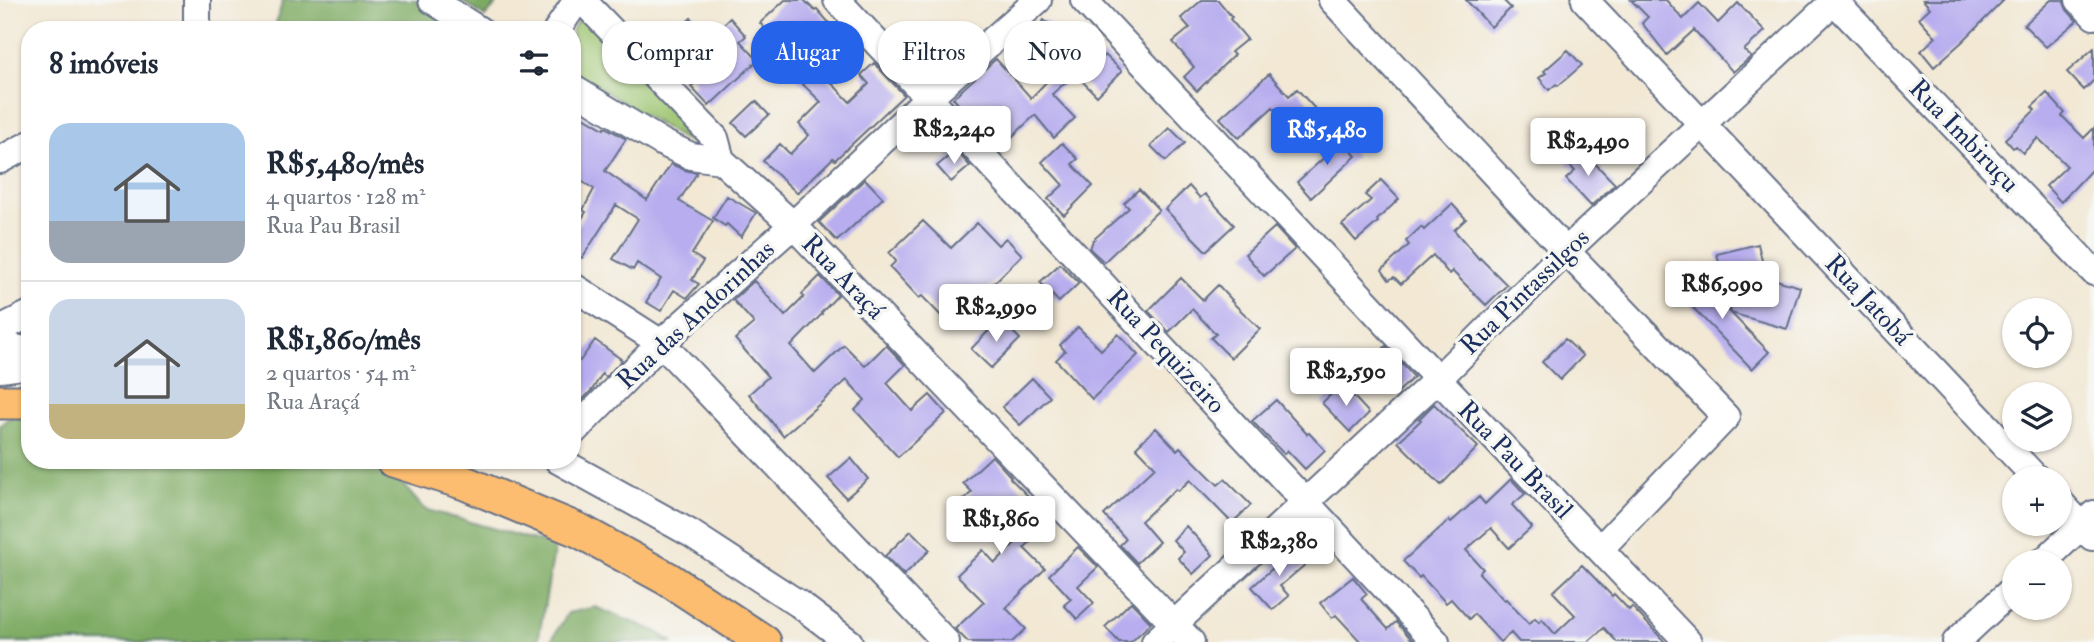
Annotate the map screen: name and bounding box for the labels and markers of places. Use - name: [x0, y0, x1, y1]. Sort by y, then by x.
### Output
- pin: R$2,240: [889, 106, 1019, 166]
- pin: R$5,480: [1262, 108, 1392, 167]
- pin: R$2,490: [1523, 118, 1653, 178]
- pin: R$6,090: [1657, 262, 1787, 321]
- pin: R$2,990: [931, 284, 1061, 344]
- pin: R$2,590: [1281, 348, 1411, 408]
- pin: R$1,860: [936, 496, 1066, 556]
- pin: R$2,380: [1214, 518, 1344, 578]

